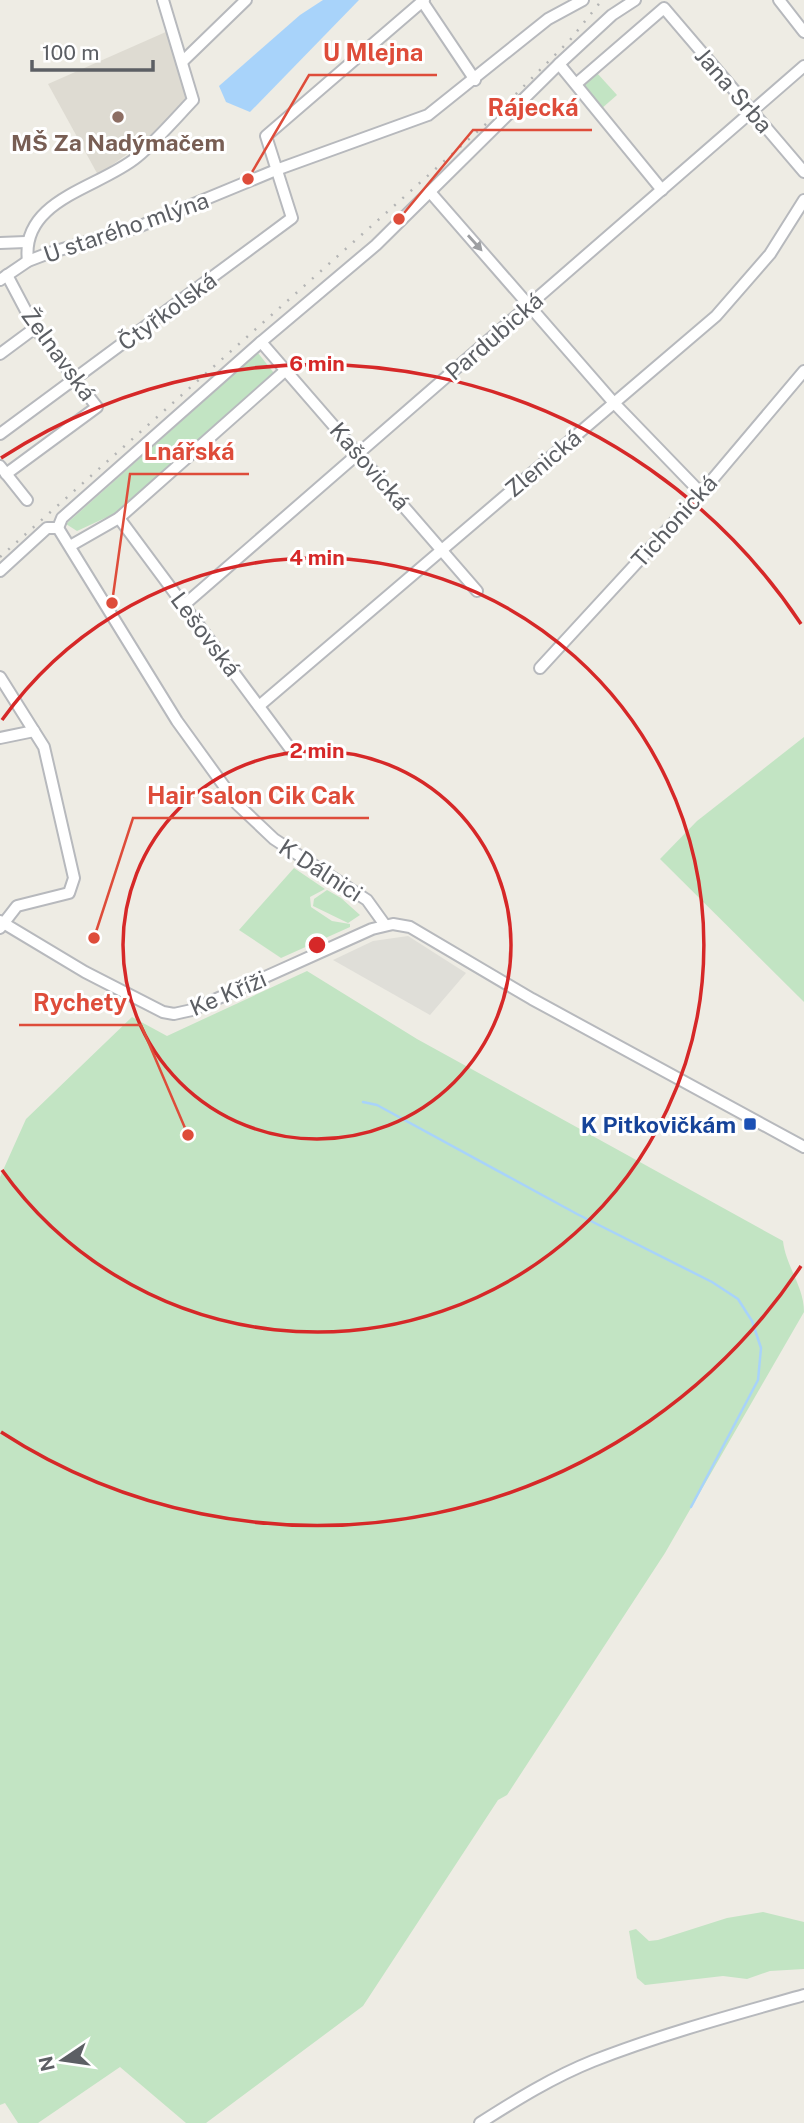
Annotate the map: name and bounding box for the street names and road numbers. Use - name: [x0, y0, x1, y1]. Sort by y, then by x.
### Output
- street label: Jana Srba: [690, 42, 778, 138]
- street label: U starého mlýna: [40, 186, 212, 268]
- street label: Čtyřkolská: [113, 266, 221, 356]
- street label: Pardubická: [440, 286, 548, 386]
- street label: Želnavská: [16, 302, 102, 406]
- street label: Kašovická: [325, 417, 415, 515]
- street label: Zlenická: [500, 424, 586, 502]
- street label: Tichonická: [626, 469, 722, 573]
- street label: Lešovská: [166, 587, 246, 681]
- street label: K Dálnici: [274, 833, 368, 907]
- street label: Ke Kříži: [186, 965, 270, 1021]

